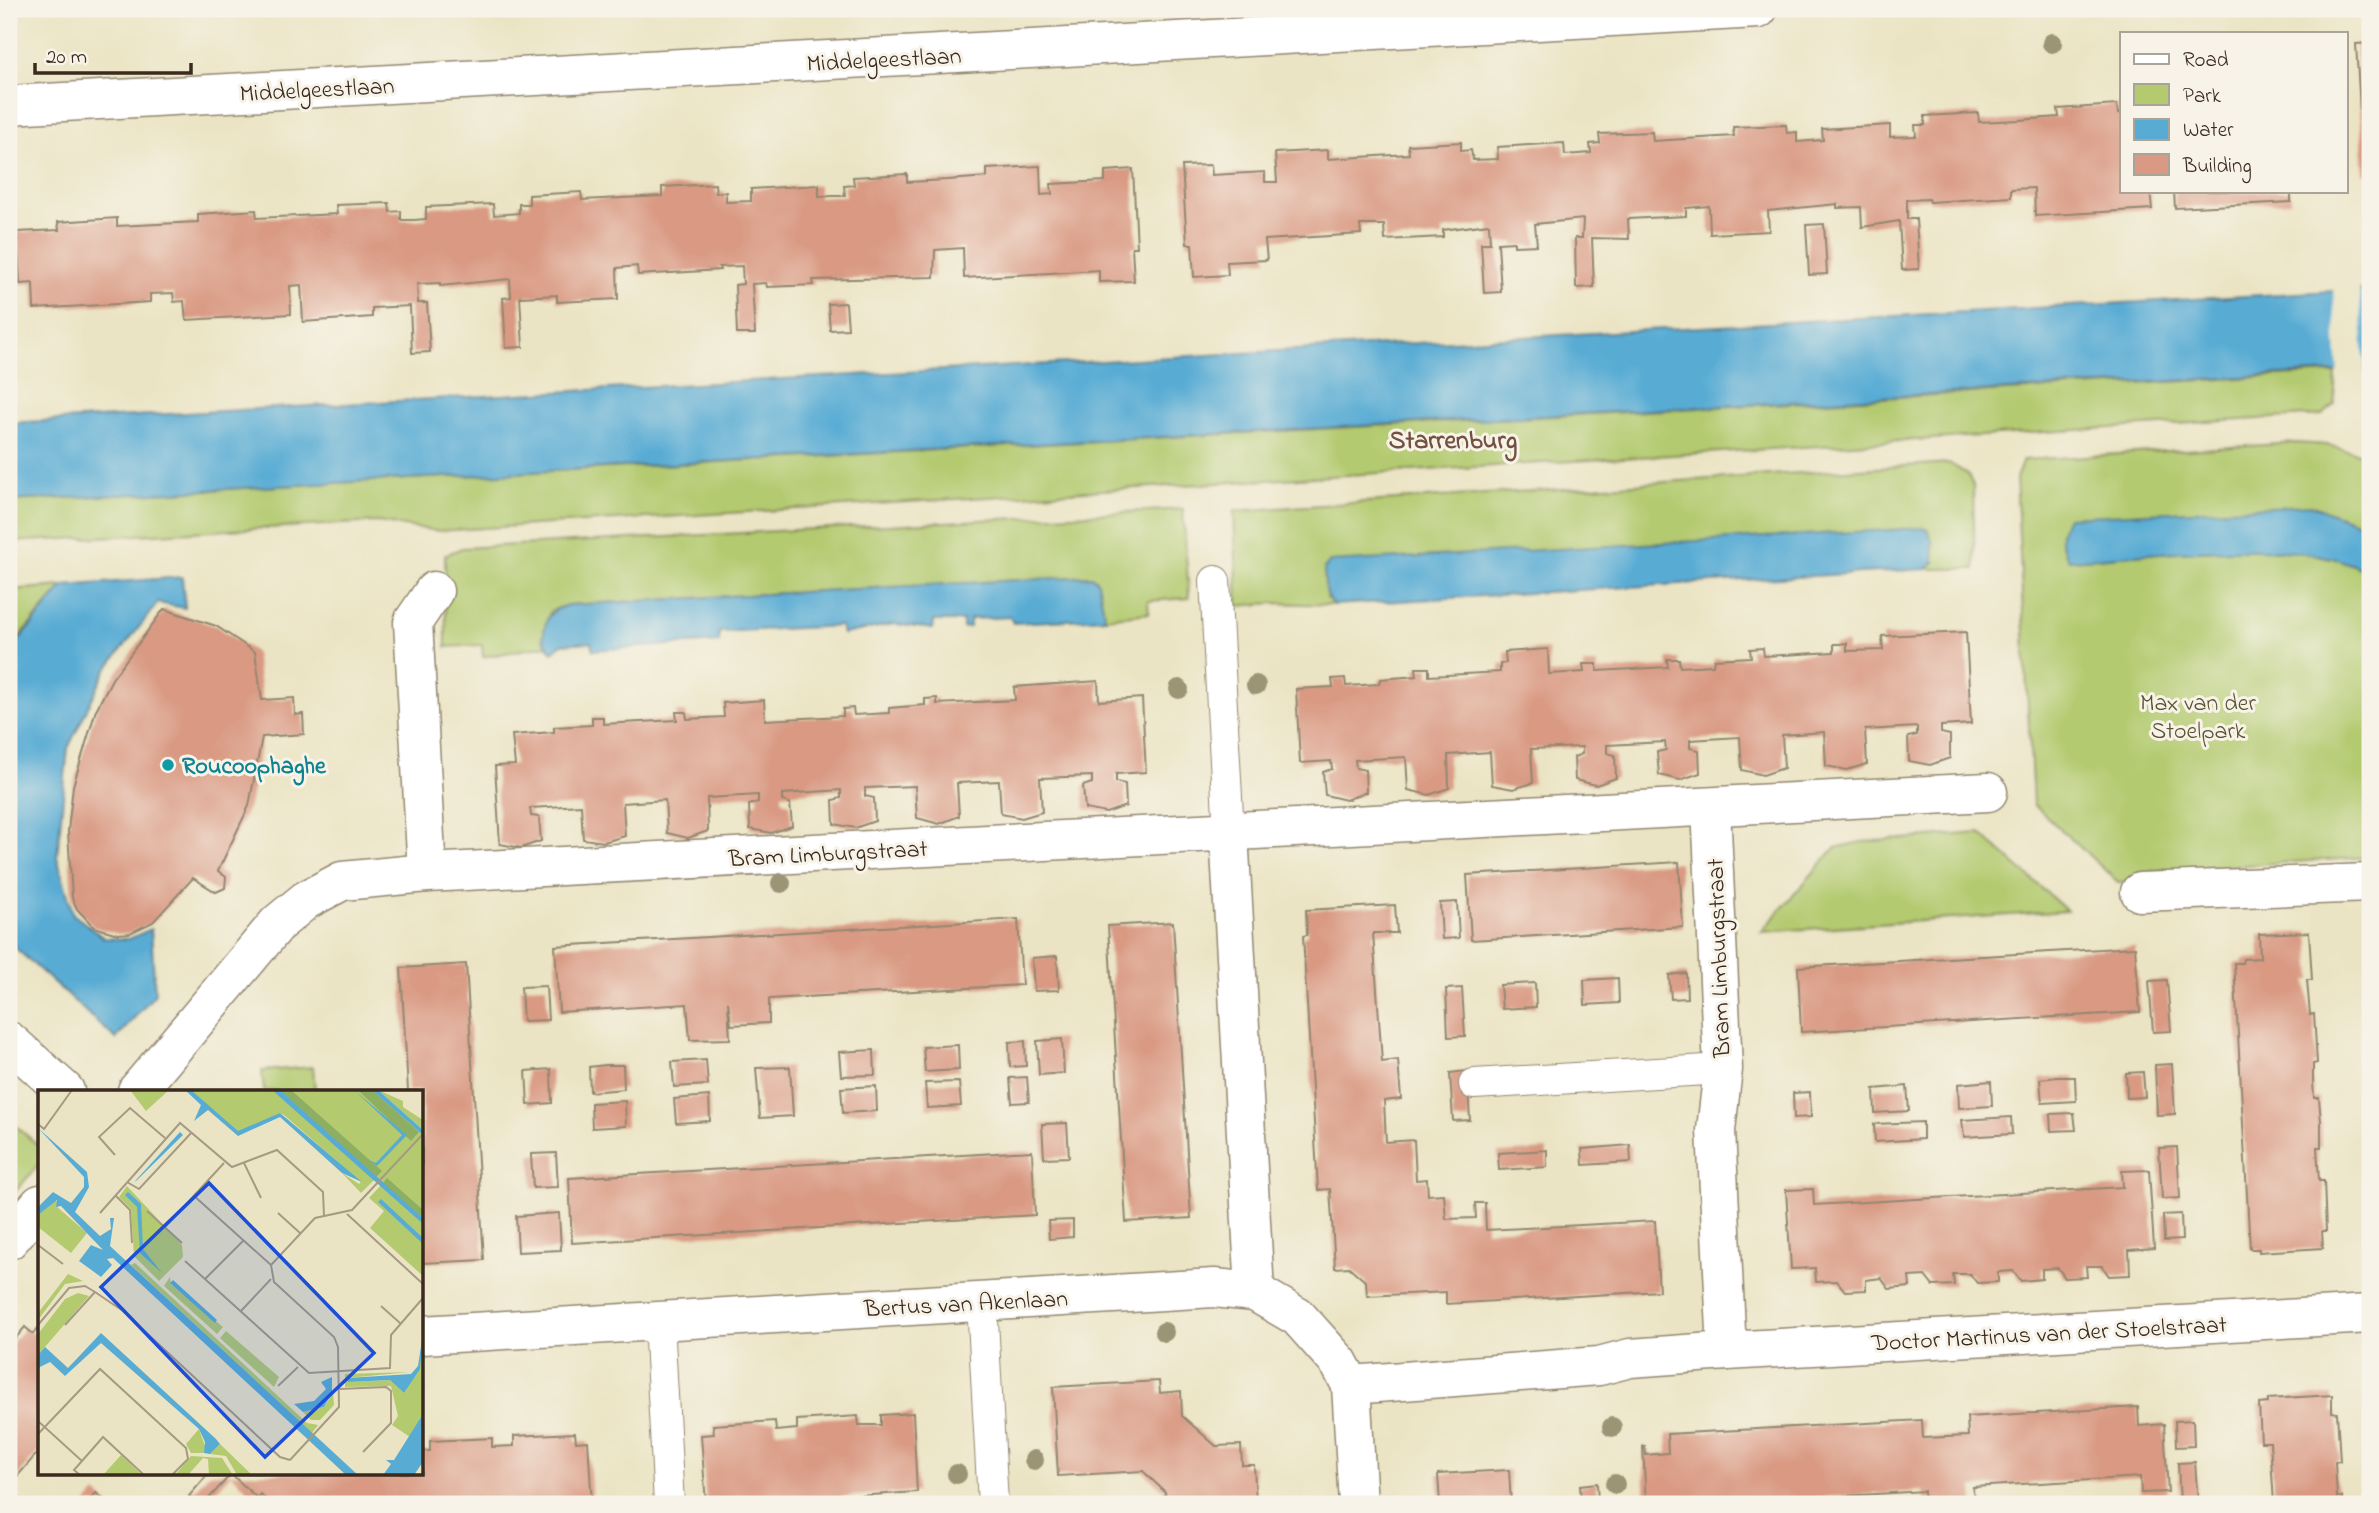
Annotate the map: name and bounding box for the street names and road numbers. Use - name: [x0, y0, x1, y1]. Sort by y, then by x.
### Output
- street label: Middelgeestlaan: [806, 40, 962, 83]
- street label: Middelgeestlaan: [239, 70, 395, 113]
- street label: Bram Limburgstraat: [727, 833, 929, 878]
- street label: Bram Limburgstraat: [1700, 858, 1742, 1059]
- street label: Bertus van Akenlaan: [862, 1283, 1069, 1328]
- street label: Doctor Martinus van der Stoelstraat: [1869, 1309, 2228, 1362]

